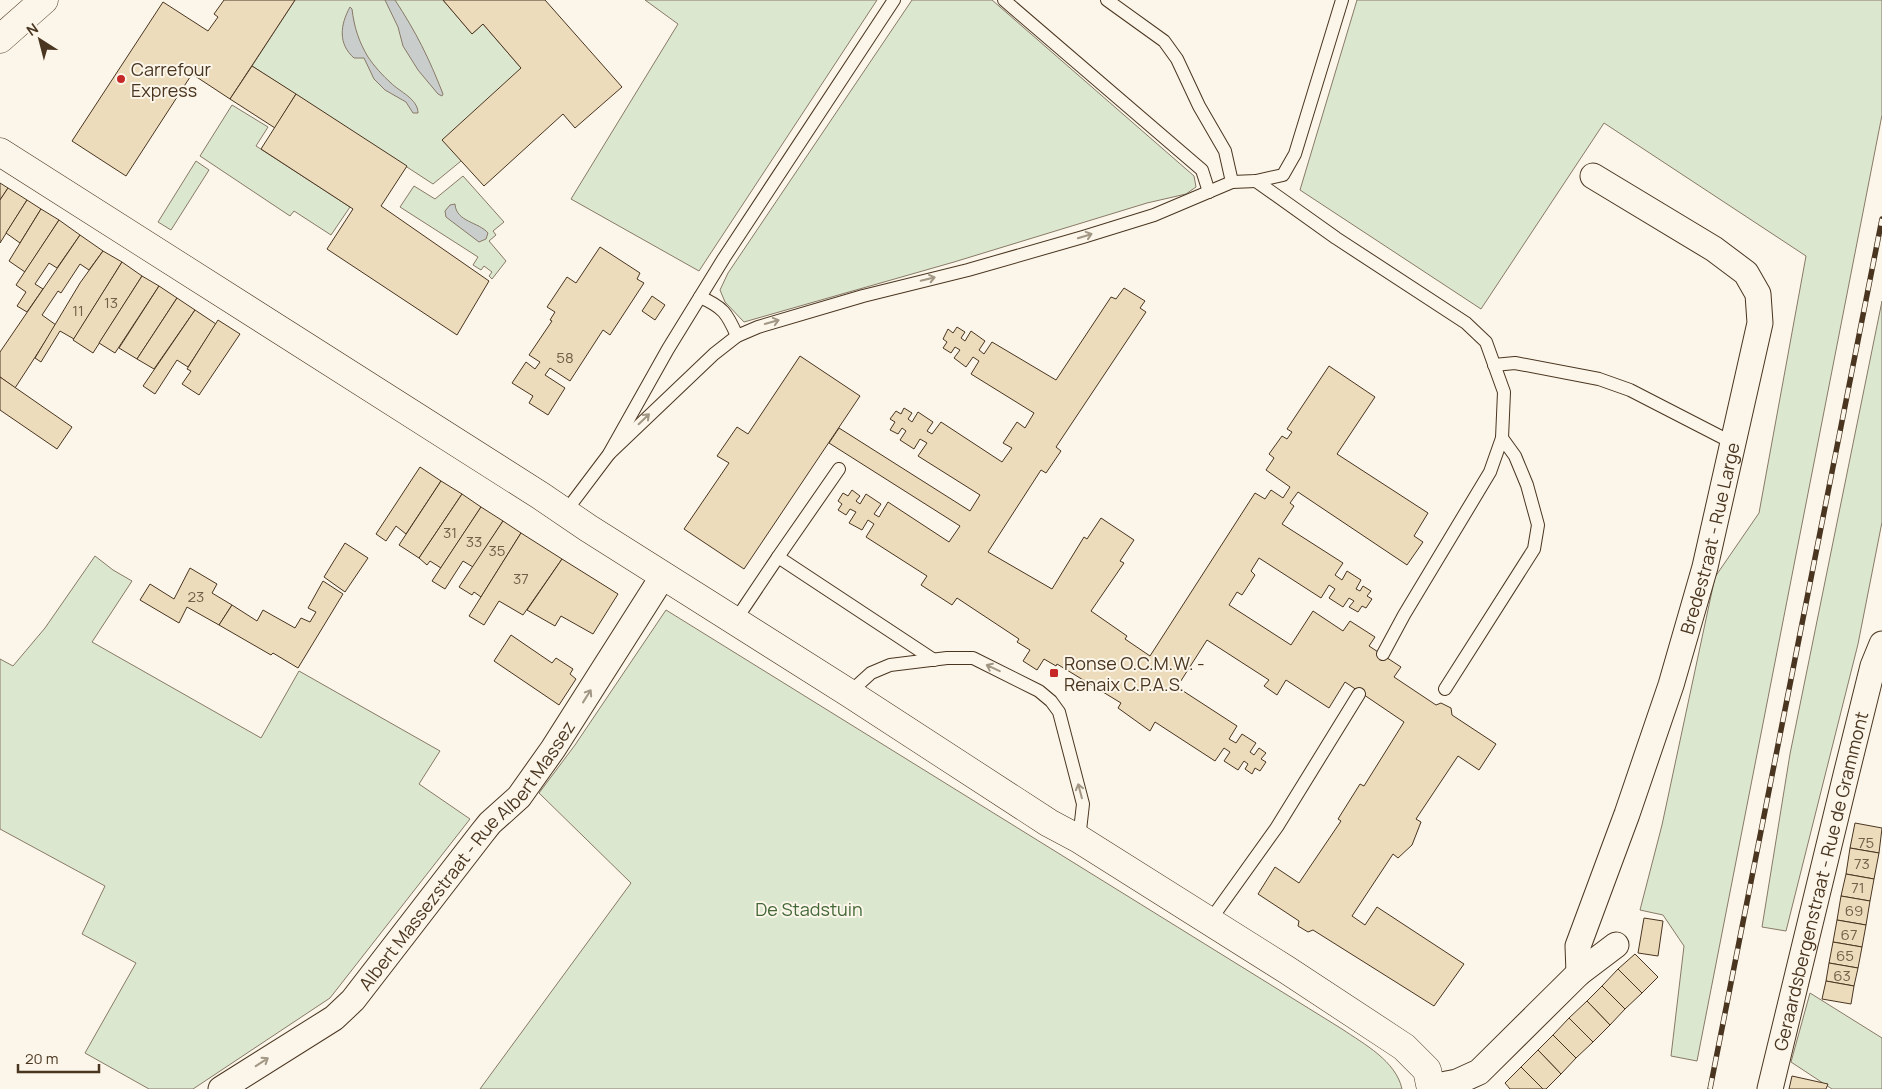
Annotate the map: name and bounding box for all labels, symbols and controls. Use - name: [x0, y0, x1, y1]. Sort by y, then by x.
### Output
- north arrow: [15, 15, 65, 65]
- text: N: [22, 18, 42, 40]
- place label: Carrefour Express: [131, 57, 212, 102]
- marker: Carrefour Express: [115, 73, 127, 85]
- one-way arrow: [1076, 231, 1092, 241]
- one-way arrow: [920, 274, 936, 283]
- house number: 13: [104, 292, 118, 313]
- house number: 11: [72, 300, 84, 321]
- one-way arrow: [763, 317, 779, 327]
- house number: 58: [556, 347, 574, 368]
- one-way arrow: [637, 414, 649, 426]
- street label: Bredestraat - Rue Large: [1674, 440, 1745, 637]
- house number: 31: [443, 522, 457, 543]
- house number: 33: [466, 531, 482, 552]
- house number: 35: [489, 540, 505, 561]
- house number: 37: [513, 568, 529, 589]
- house number: 23: [188, 586, 204, 607]
- place label: Ronse O.C.M.W. - Renaix C.P.A.S.: [1064, 651, 1205, 696]
- one-way arrow: [986, 662, 1001, 672]
- marker: Ronse O.C.M.W. - Renaix C.P.A.S.: [1048, 667, 1060, 679]
- one-way arrow: [581, 689, 592, 703]
- street label: Geraardsbergenstraat - Rue de Grammont: [1768, 709, 1873, 1053]
- street label: Albert Massezstraat - Rue Albert Massez: [353, 716, 580, 995]
- one-way arrow: [1075, 784, 1084, 800]
- house number: 75: [1858, 832, 1874, 853]
- house number: 73: [1854, 853, 1870, 874]
- house number: 71: [1851, 877, 1865, 898]
- park label: De Stadstuin: [755, 897, 863, 921]
- house number: 69: [1845, 900, 1863, 921]
- house number: 67: [1841, 924, 1857, 945]
- house number: 65: [1836, 945, 1854, 966]
- house number: 63: [1833, 965, 1851, 986]
- scale bar: [18, 1042, 99, 1074]
- text: 20 m: [25, 1048, 58, 1069]
- one-way arrow: [254, 1057, 268, 1067]

